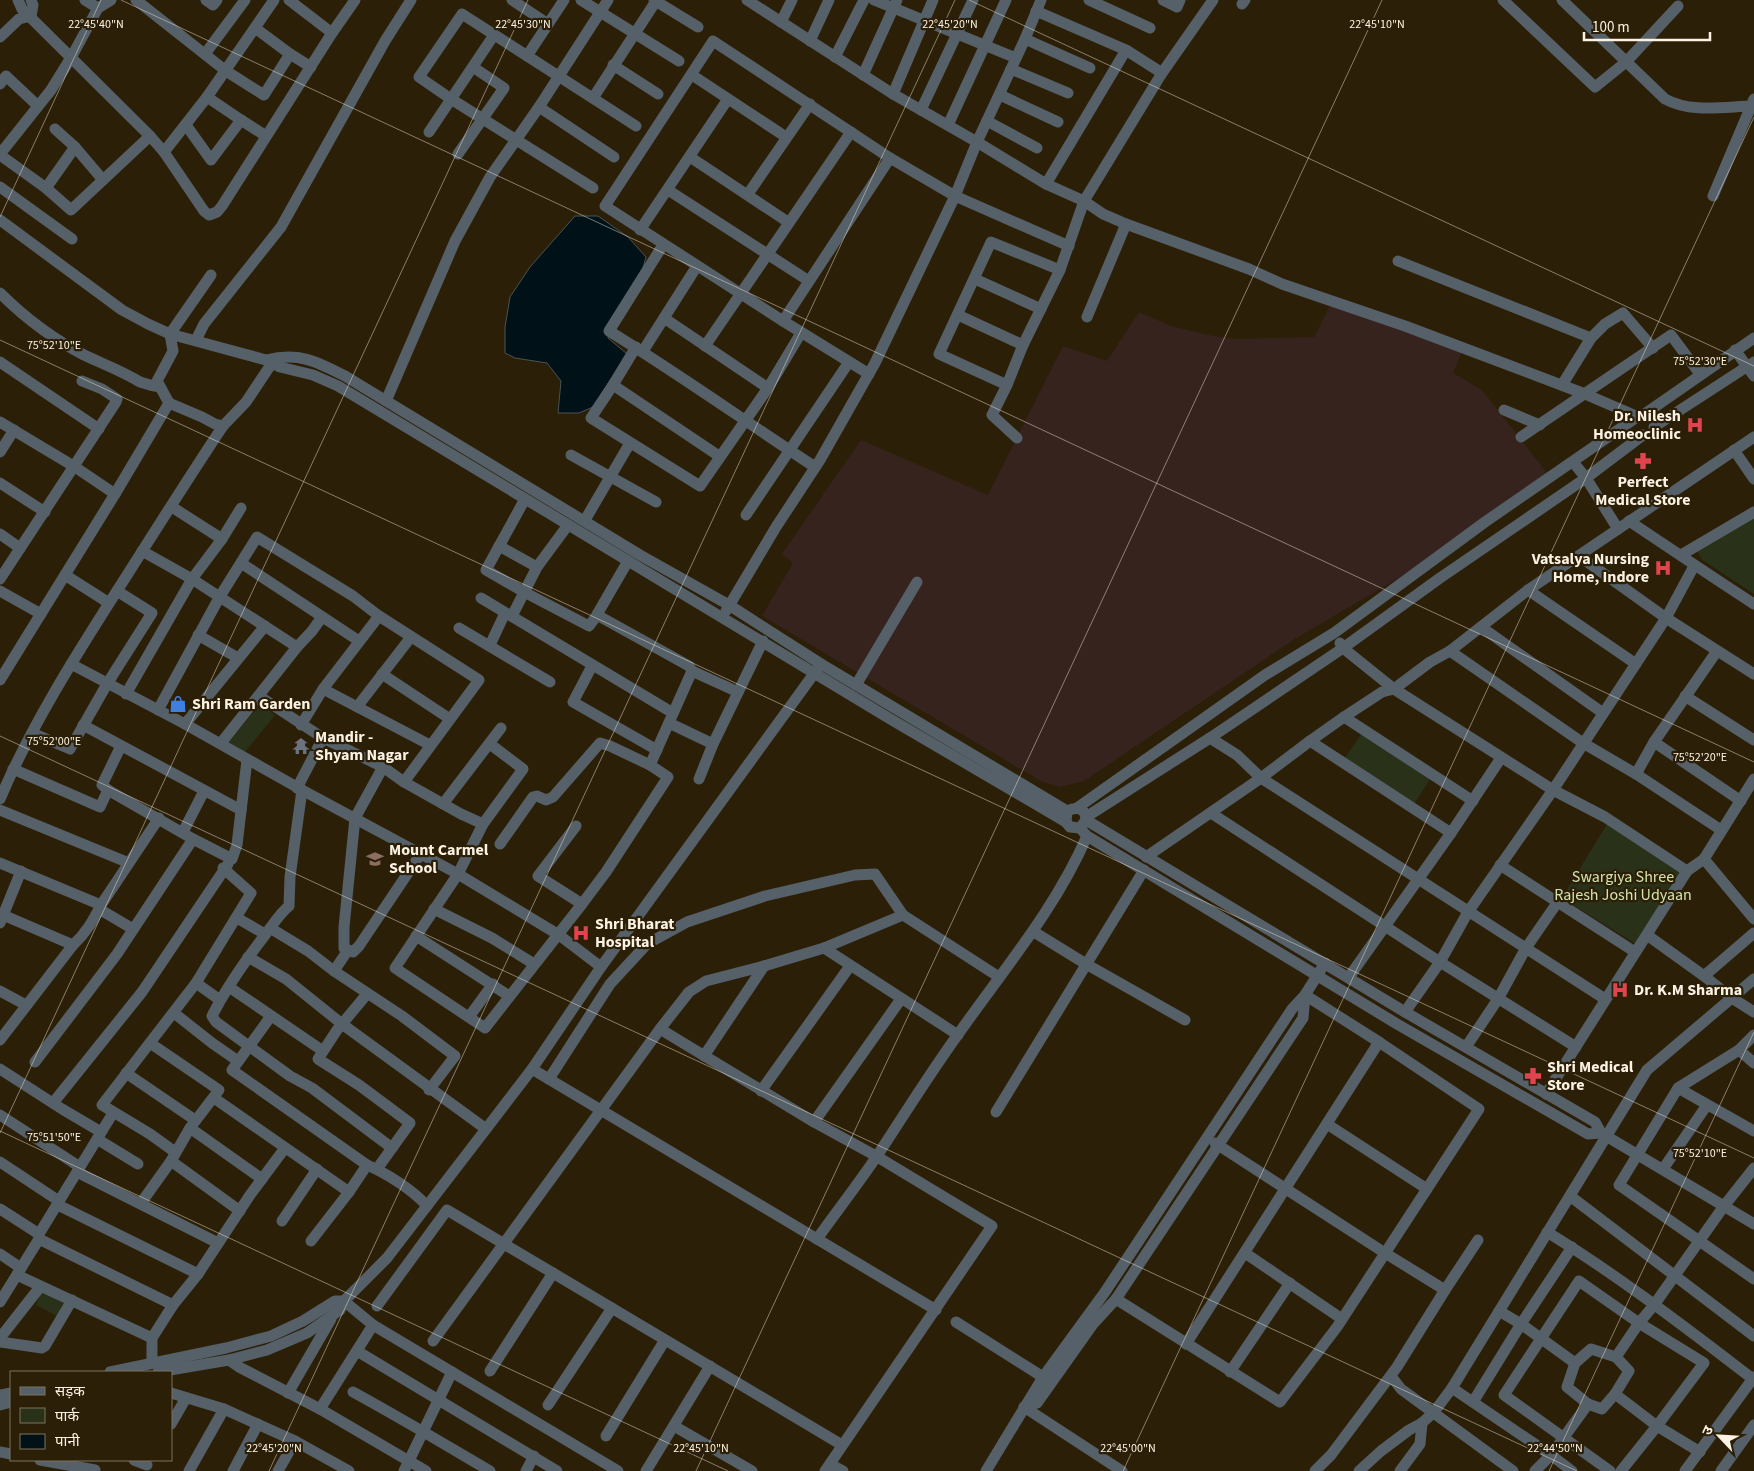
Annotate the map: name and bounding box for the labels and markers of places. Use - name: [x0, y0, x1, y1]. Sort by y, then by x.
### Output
- place label: Dr. Nilesh Homeoclinic: [1593, 405, 1681, 445]
- hospital icon: Dr. Nilesh Homeoclinic: [1685, 415, 1705, 435]
- pharmacy icon: Perfect Medical Store: [1633, 451, 1653, 471]
- place label: Perfect Medical Store: [1595, 471, 1691, 511]
- place label: Vatsalya Nursing Home, Indore: [1531, 548, 1649, 588]
- hospital icon: Vatsalya Nursing Home, Indore: [1653, 558, 1673, 578]
- place label: Shri Ram Garden: [192, 693, 311, 715]
- shop icon: Shri Ram Garden: [168, 694, 188, 714]
- place label: Mandir - Shyam Nagar: [315, 726, 409, 766]
- temple icon: Mandir - Shyam Nagar: [291, 736, 311, 756]
- place label: Mount Carmel School: [389, 839, 489, 879]
- school or university icon: Mount Carmel School: [365, 849, 385, 869]
- place label: Shri Bharat Hospital: [595, 913, 674, 953]
- hospital icon: Shri Bharat Hospital: [571, 923, 591, 943]
- place label: Dr. K.M Sharma: [1634, 979, 1742, 1001]
- hospital icon: Dr. K.M Sharma: [1610, 980, 1630, 1000]
- place label: Shri Medical Store: [1547, 1056, 1634, 1096]
- pharmacy icon: Shri Medical Store: [1523, 1066, 1543, 1086]

